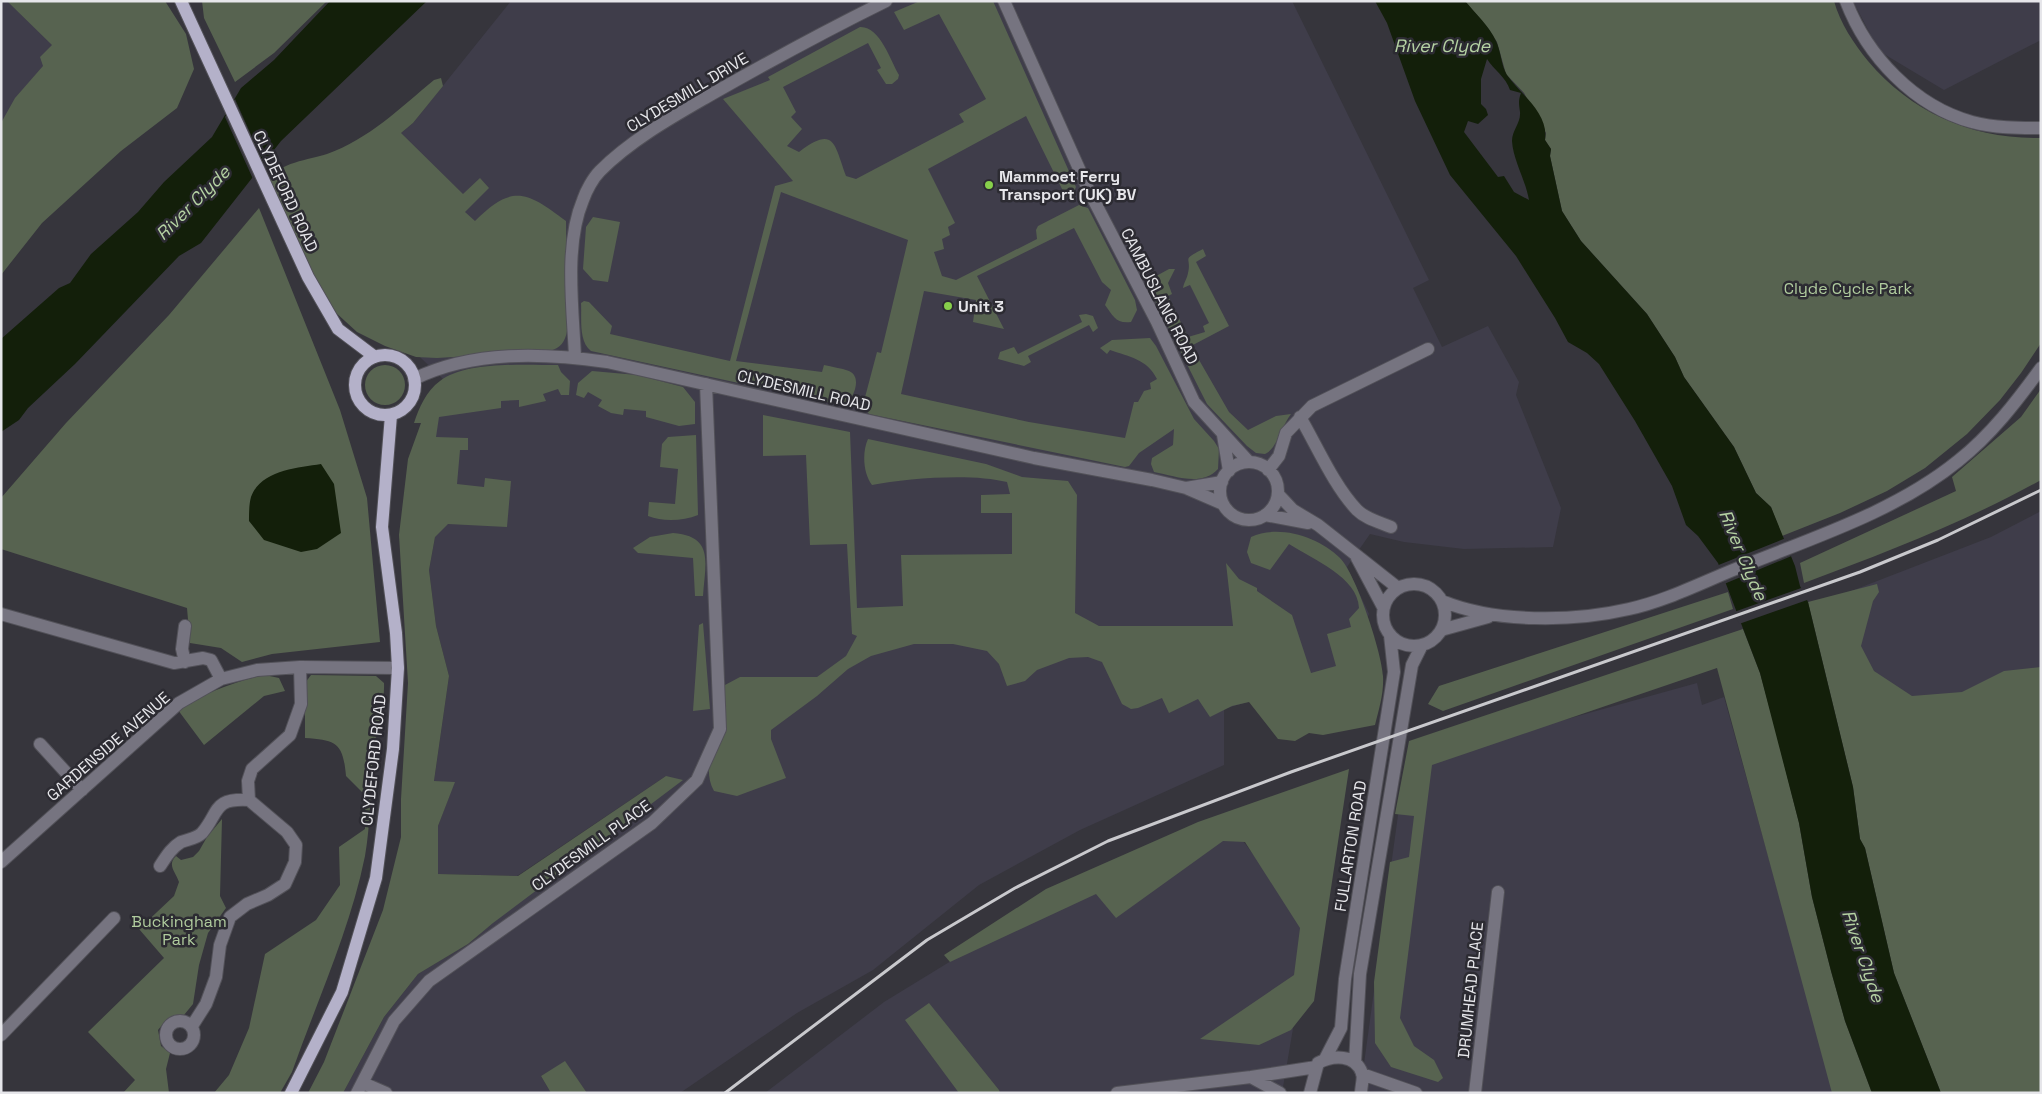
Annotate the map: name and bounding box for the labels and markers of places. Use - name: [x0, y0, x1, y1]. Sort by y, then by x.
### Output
- place label: Mammoet Ferry Transport (UK) BV: [999, 166, 1137, 205]
- marker: Mammoet Ferry Transport (UK) BV: [983, 179, 995, 191]
- place label: Unit 3: [958, 296, 1004, 317]
- marker: Unit 3: [942, 300, 954, 312]

